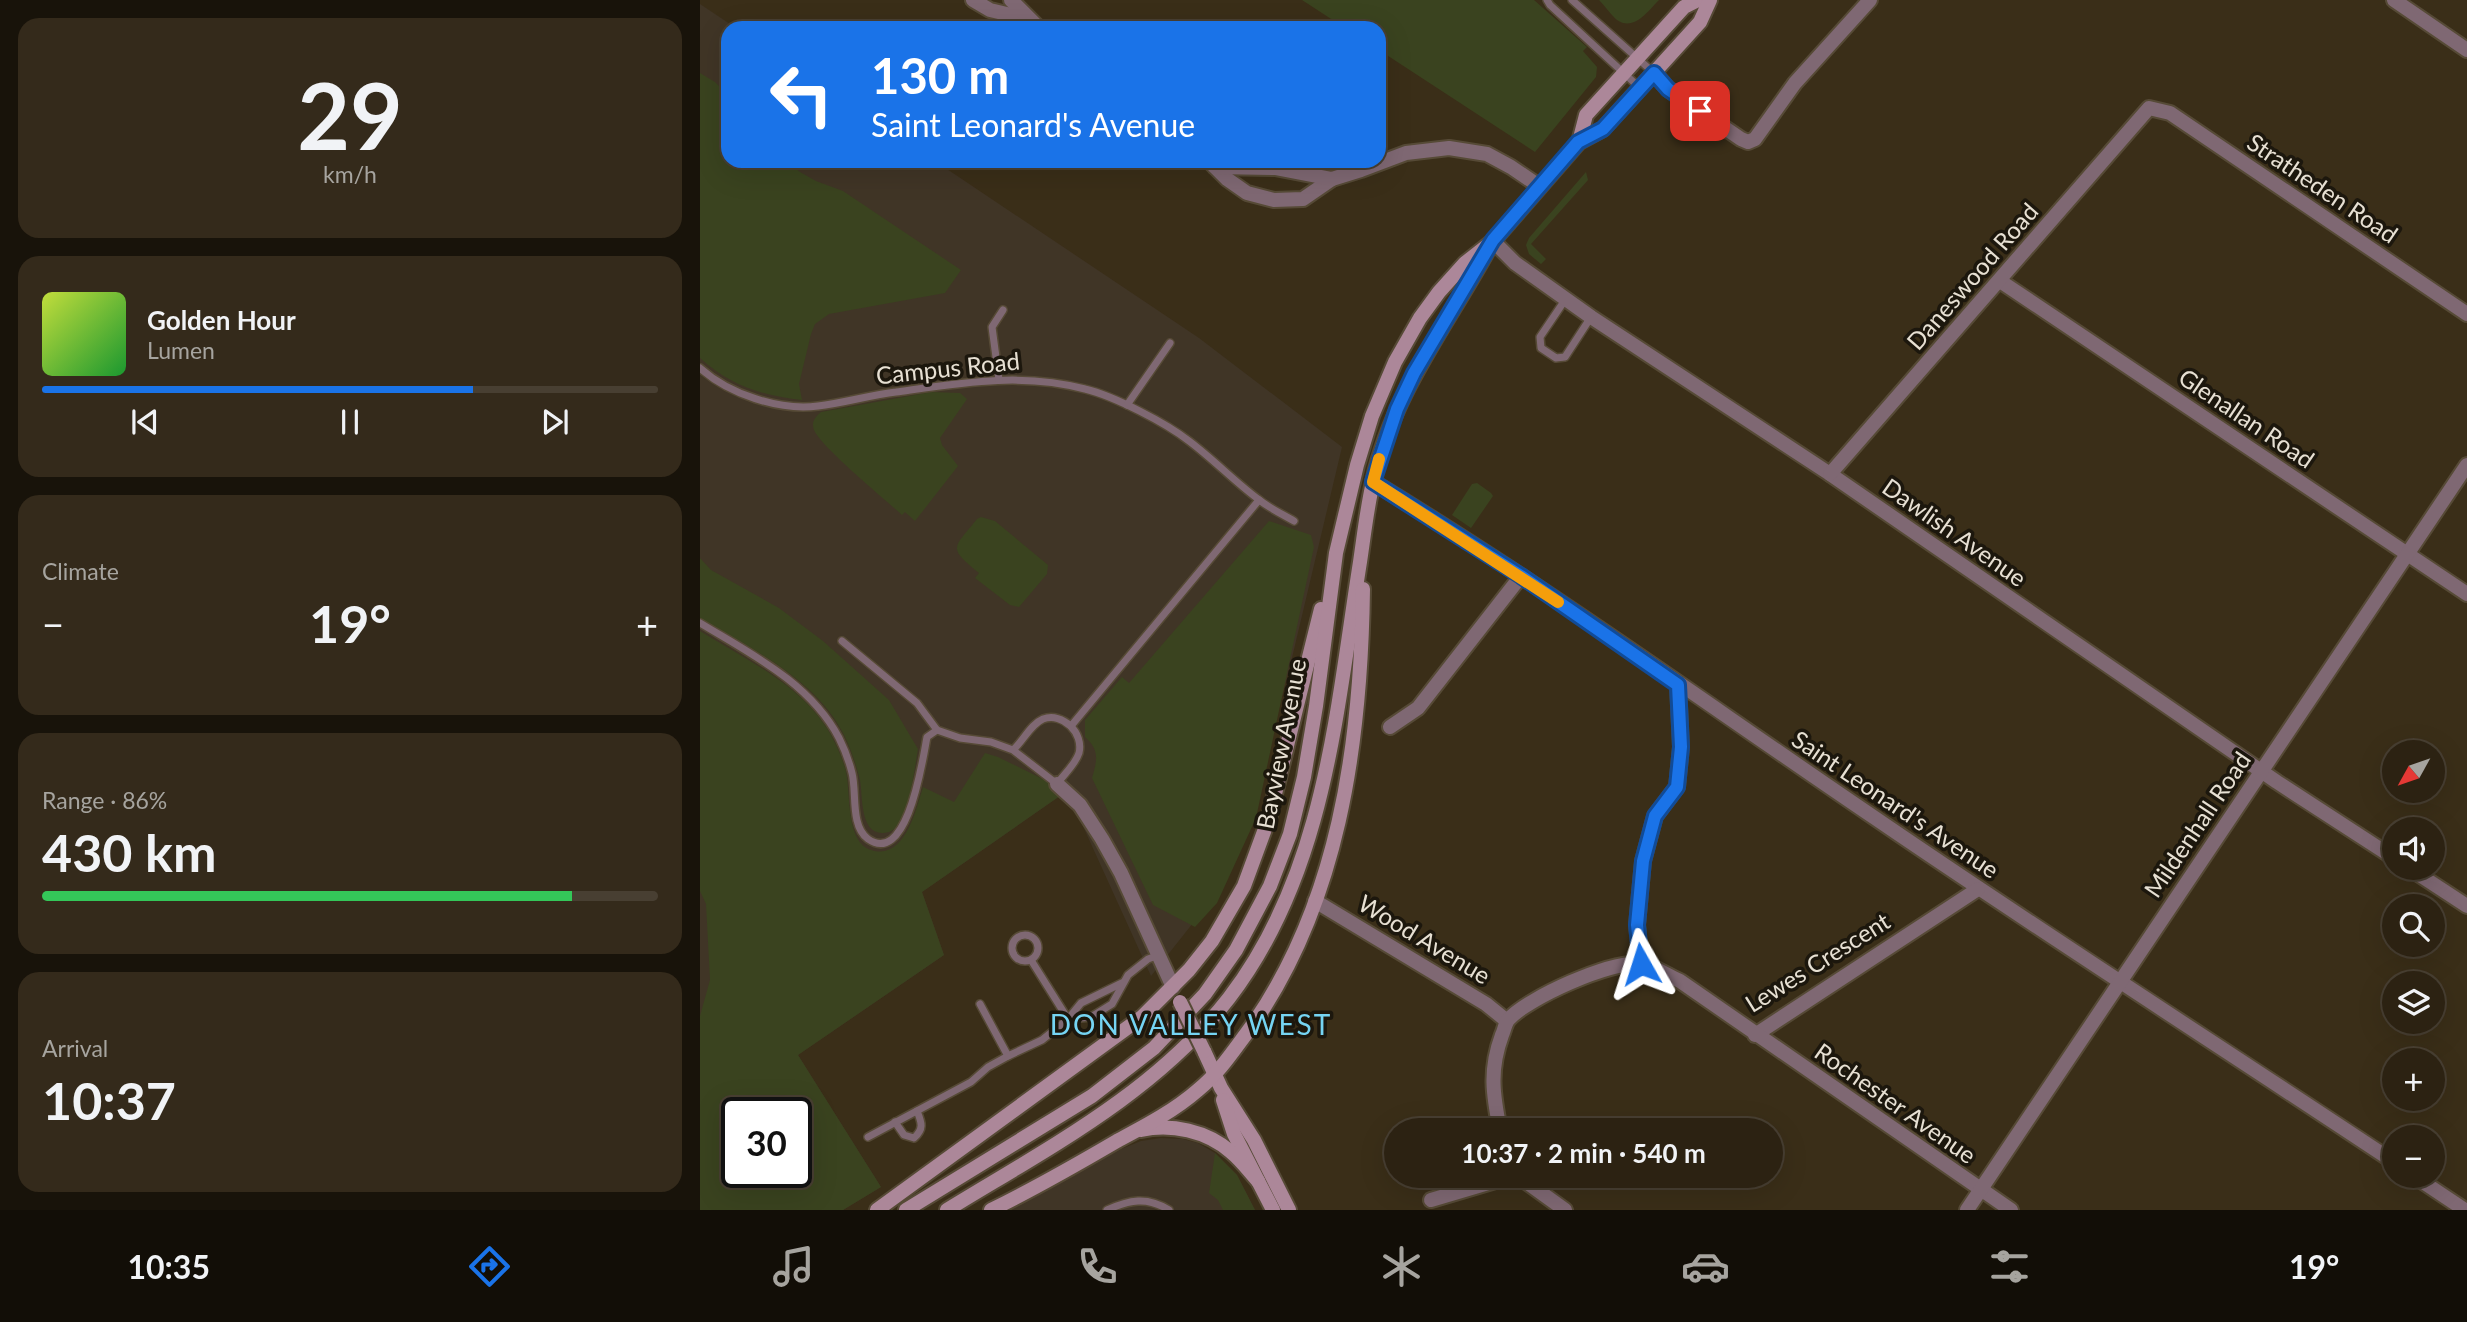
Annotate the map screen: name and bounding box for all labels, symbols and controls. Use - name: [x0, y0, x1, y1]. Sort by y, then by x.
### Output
- text: 130 m: [871, 46, 1009, 104]
- icon: left: [756, 49, 847, 140]
- text: 29: [297, 60, 403, 169]
- pin: [1670, 81, 1730, 141]
- icon: arrive: [1681, 92, 1719, 130]
- text: Saint Leonard's Avenue: [871, 105, 1195, 144]
- street label: Stratheden Road: [2242, 127, 2403, 249]
- text: km/h: [323, 160, 377, 188]
- street label: Daneswood Road: [1900, 197, 2044, 355]
- text: Golden Hour: [147, 304, 296, 336]
- text: Lumen: [147, 336, 215, 364]
- street label: Campus Road: [875, 346, 1021, 389]
- street label: Glenallan Road: [2174, 362, 2320, 474]
- icon: previous: [126, 403, 164, 441]
- icon: pause: [331, 403, 369, 441]
- icon: next: [536, 403, 574, 441]
- street label: Dawlish Avenue: [1877, 472, 2032, 592]
- text: Climate: [42, 557, 119, 585]
- text: 19°: [309, 592, 391, 654]
- text: −: [42, 601, 64, 647]
- text: +: [636, 601, 658, 647]
- street label: Bayview Avenue: [1250, 656, 1311, 831]
- street label: Saint Leonard's Avenue: [1787, 724, 2005, 884]
- north arrow: [2382, 740, 2445, 803]
- map controls: [2382, 740, 2445, 1188]
- street label: Mildenhall Road: [2137, 746, 2256, 902]
- text: Range · 86%: [42, 786, 167, 814]
- button: sound: [2382, 817, 2445, 880]
- text: 430 km: [42, 821, 216, 883]
- street label: Wood Avenue: [1353, 888, 1496, 990]
- button: search: [2382, 894, 2445, 957]
- street label: Lewes Crescent: [1740, 906, 1895, 1018]
- position arrow: [1604, 927, 1678, 1001]
- button: layers: [2382, 971, 2445, 1034]
- district label: DON VALLEY WEST: [1050, 1007, 1332, 1041]
- text: Arrival: [42, 1034, 108, 1062]
- street label: Rochester Avenue: [1810, 1036, 1982, 1169]
- button: +: [2382, 1048, 2445, 1111]
- text: 10:37: [42, 1069, 176, 1131]
- speed limit sign: 30: [721, 1097, 812, 1188]
- button: −: [2382, 1125, 2445, 1188]
- text: 10:37 · 2 min · 540 m: [1461, 1137, 1706, 1169]
- icon: directions: [465, 1242, 514, 1291]
- icon: music: [769, 1242, 818, 1291]
- icon: phone: [1073, 1242, 1122, 1291]
- icon: climate: [1377, 1242, 1426, 1291]
- icon: car: [1681, 1242, 1730, 1291]
- icon: filters: [1985, 1242, 2034, 1291]
- text: 10:35: [128, 1247, 210, 1286]
- text: 19°: [2289, 1247, 2339, 1286]

